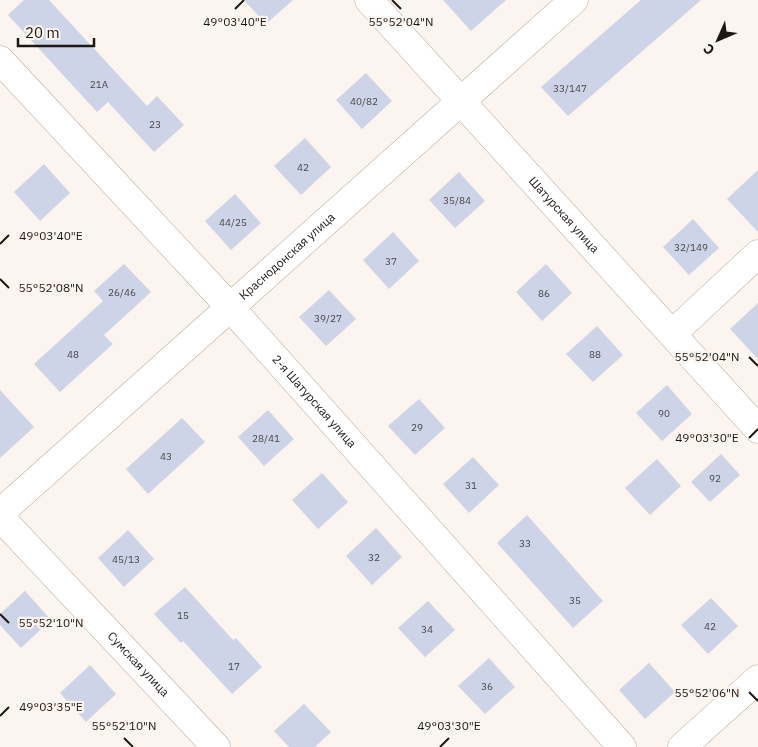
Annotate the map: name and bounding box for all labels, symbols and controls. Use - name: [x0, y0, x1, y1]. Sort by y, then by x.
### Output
- text: 49°03'40"E: [203, 14, 267, 29]
- text: 55°52'04"N: [368, 14, 434, 29]
- scale bar: [18, 15, 94, 47]
- north arrow: [693, 15, 743, 65]
- text: 20 m: [25, 23, 60, 42]
- text: С: [699, 40, 718, 59]
- house number: 21А: [90, 78, 109, 91]
- house number: 33/147: [553, 82, 587, 95]
- house number: 40/82: [350, 95, 378, 108]
- house number: 23: [149, 118, 161, 131]
- house number: 42: [297, 161, 309, 174]
- street label: Шатурская улица: [526, 173, 603, 256]
- house number: 35/84: [443, 194, 471, 207]
- street label: Краснодонская улица: [236, 209, 338, 303]
- house number: 44/25: [219, 216, 247, 229]
- text: 49°03'40"E: [19, 228, 83, 243]
- house number: 32/149: [674, 241, 708, 254]
- house number: 37: [385, 255, 397, 268]
- text: 55°52'08"N: [18, 280, 84, 295]
- house number: 26/46: [108, 286, 136, 299]
- house number: 86: [538, 287, 550, 300]
- house number: 39/27: [314, 312, 342, 325]
- house number: 48: [67, 348, 79, 361]
- house number: 88: [589, 348, 601, 361]
- text: 55°52'04"N: [674, 349, 740, 364]
- street label: 2-я Шатурская улица: [269, 352, 360, 451]
- house number: 90: [658, 407, 670, 420]
- house number: 29: [411, 421, 423, 434]
- text: 49°03'30"E: [675, 430, 739, 445]
- house number: 28/41: [252, 432, 280, 445]
- house number: 43: [160, 450, 172, 463]
- house number: 92: [709, 472, 721, 485]
- house number: 31: [465, 479, 477, 492]
- house number: 33: [519, 537, 531, 550]
- house number: 32: [368, 551, 380, 564]
- house number: 45/13: [112, 553, 140, 566]
- house number: 35: [569, 594, 581, 607]
- house number: 15: [177, 609, 189, 622]
- text: 55°52'10"N: [18, 615, 84, 630]
- house number: 42: [704, 620, 716, 633]
- house number: 34: [421, 623, 433, 636]
- street label: Сумская улица: [105, 628, 173, 700]
- house number: 17: [228, 660, 240, 673]
- house number: 36: [481, 680, 493, 693]
- text: 55°52'06"N: [674, 685, 740, 700]
- text: 49°03'35"E: [19, 699, 83, 714]
- text: 55°52'10"N: [91, 718, 157, 733]
- text: 49°03'30"E: [417, 718, 481, 733]

